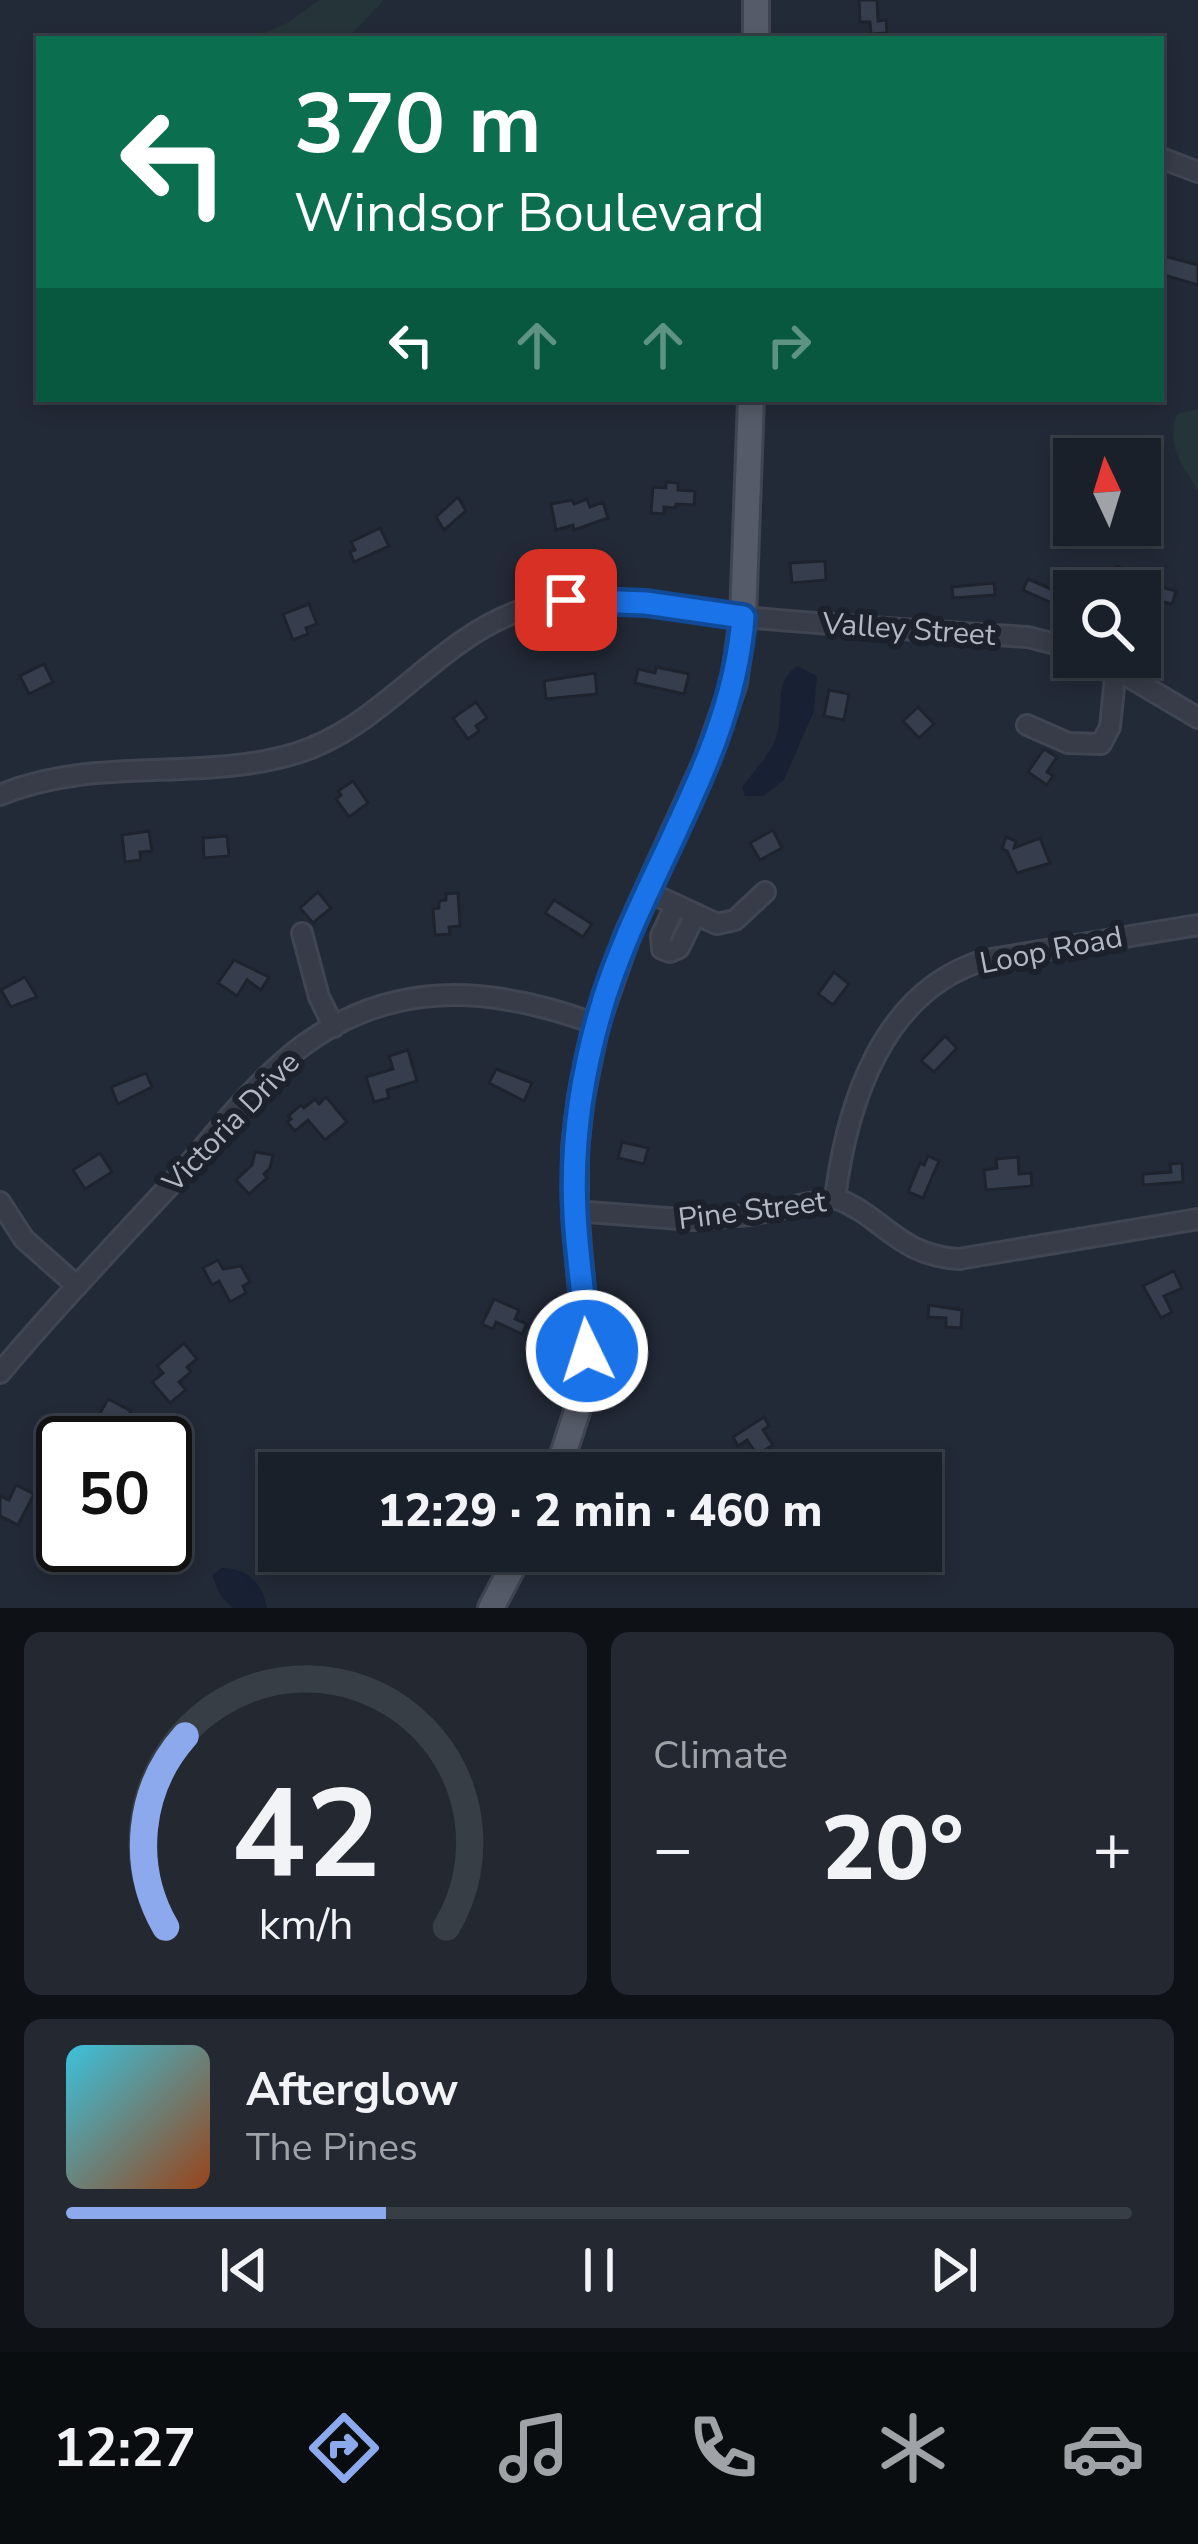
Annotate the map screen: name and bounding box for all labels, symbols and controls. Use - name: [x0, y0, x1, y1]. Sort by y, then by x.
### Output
- text: 370 m: [294, 67, 542, 182]
- icon: left: [96, 84, 252, 240]
- text: Windsor Boulevard: [294, 176, 765, 250]
- icon: left: [378, 312, 444, 378]
- icon: ahead: [504, 312, 570, 378]
- icon: ahead: [630, 312, 696, 378]
- icon: right: [756, 312, 822, 378]
- north arrow: [1053, 438, 1161, 546]
- map controls: [1053, 438, 1161, 678]
- pin: [515, 549, 617, 651]
- icon: arrive: [533, 567, 599, 633]
- button: search: [1053, 570, 1161, 678]
- street label: Valley Street: [820, 603, 997, 656]
- street label: Loop Road: [976, 917, 1126, 984]
- street label: Victoria Drive: [153, 1043, 309, 1202]
- street label: Pine Street: [676, 1181, 829, 1240]
- position arrow: [524, 1288, 650, 1414]
- speed limit sign: 50: [36, 1416, 192, 1572]
- text: 12:29 · 2 min · 460 m: [377, 1481, 823, 1542]
- text: Climate: [653, 1729, 788, 1782]
- text: 42: [231, 1750, 380, 1920]
- text: 20°: [821, 1788, 964, 1911]
- text: −: [653, 1804, 693, 1894]
- text: +: [1092, 1804, 1132, 1894]
- text: km/h: [258, 1895, 353, 1953]
- text: Afterglow: [246, 2060, 458, 2121]
- text: The Pines: [246, 2121, 418, 2174]
- icon: previous: [211, 2237, 277, 2303]
- icon: pause: [566, 2237, 632, 2303]
- icon: next: [921, 2237, 987, 2303]
- icon: directions: [302, 2406, 386, 2490]
- icon: music: [492, 2406, 576, 2490]
- icon: phone: [681, 2406, 765, 2490]
- icon: climate: [871, 2406, 955, 2490]
- icon: car: [1061, 2406, 1145, 2490]
- text: 12:27: [53, 2411, 196, 2485]

